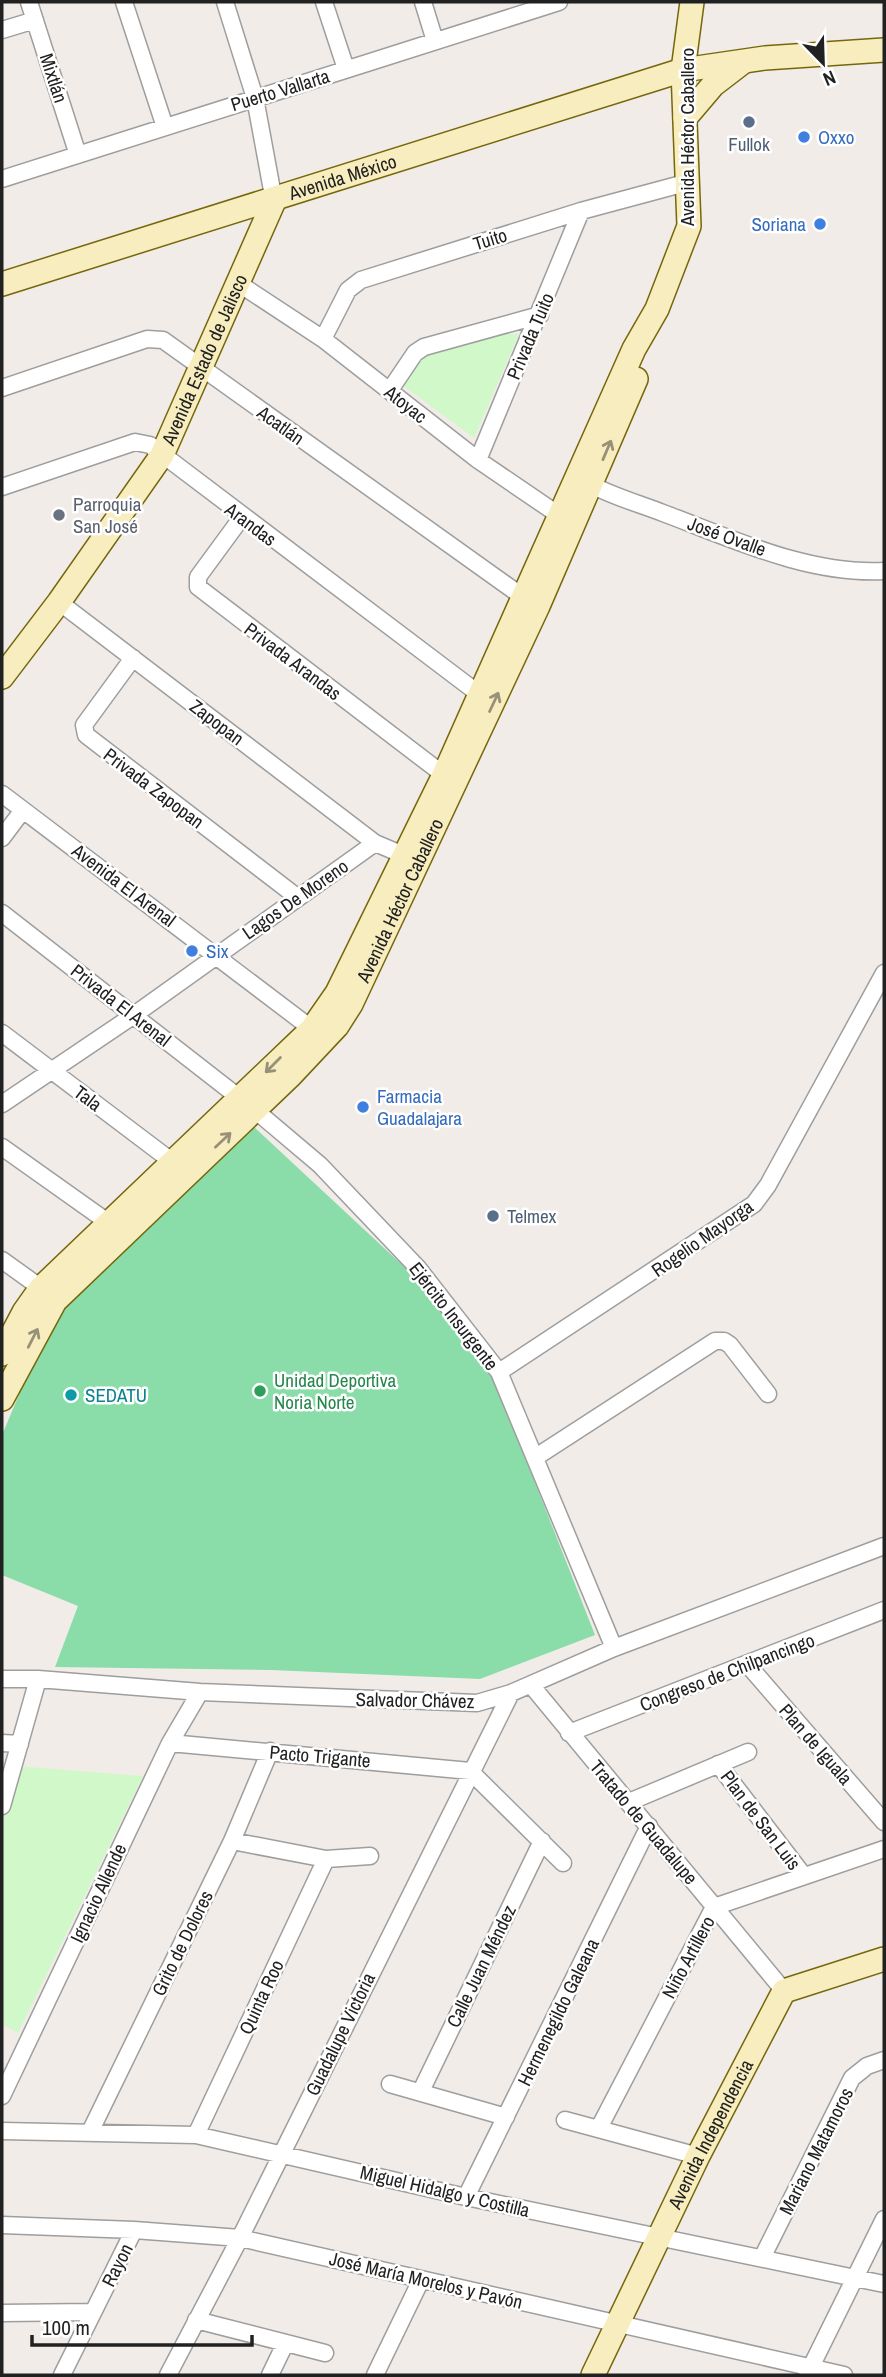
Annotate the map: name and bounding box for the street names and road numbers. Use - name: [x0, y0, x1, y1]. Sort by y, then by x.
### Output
- street label: Avenida Héctor Caballero: [674, 48, 700, 227]
- street label: Mixtlán: [34, 50, 74, 106]
- street label: Puerto Vallarta: [227, 63, 333, 117]
- street label: Avenida México: [285, 148, 400, 206]
- street label: Tuito: [470, 222, 510, 256]
- street label: Avenida Estado de Jalisco: [155, 270, 253, 450]
- street label: Privada Tuito: [500, 289, 560, 383]
- street label: Atoyac: [378, 378, 433, 429]
- street label: Acatlán: [252, 399, 310, 451]
- street label: Arandas: [219, 496, 282, 552]
- street label: José Ovalle: [684, 510, 770, 562]
- street label: Privada Arandas: [239, 616, 347, 706]
- street label: Zapopan: [185, 693, 249, 751]
- street label: Privada Zapopan: [98, 742, 210, 834]
- street label: Avenida Héctor Caballero: [350, 814, 449, 987]
- street label: Avenida El Arenal: [66, 837, 181, 933]
- street label: Lagos De Moreno: [237, 853, 353, 945]
- street label: Privada El Arenal: [66, 958, 176, 1052]
- street label: Tala: [69, 1079, 108, 1117]
- street label: Rogelio Mayorga: [646, 1193, 758, 1283]
- street label: Ejército Insurgente: [403, 1256, 505, 1376]
- street label: Congreso de Chilpancingo: [636, 1627, 818, 1717]
- street label: Salvador Chávez: [355, 1686, 475, 1714]
- street label: Plan de Iguala: [774, 1698, 859, 1790]
- street label: Pacto Trigante: [268, 1739, 372, 1773]
- street label: Tratado de Guadalupe: [584, 1754, 704, 1890]
- street label: Plan de San Luis: [715, 1765, 807, 1875]
- street label: Ignacio Allende: [64, 1839, 132, 1947]
- street label: Grito de Dolores: [145, 1886, 219, 2000]
- street label: Calle Juan Méndez: [440, 1900, 522, 2032]
- street label: Niño Artillero: [655, 1911, 721, 2003]
- street label: Hermenegildo Galeana: [511, 1934, 605, 2090]
- street label: Quinta Roo: [232, 1955, 290, 2039]
- street label: Guadalupe Victoria: [299, 1968, 381, 2100]
- street label: Avenida Independencia: [661, 2054, 759, 2214]
- street label: Mariano Matamoros: [773, 2083, 859, 2219]
- street label: Miguel Hidalgo y Costilla: [358, 2159, 533, 2223]
- street label: Rayon: [95, 2239, 139, 2291]
- street label: José María Morelos y Pavón: [327, 2245, 525, 2315]

